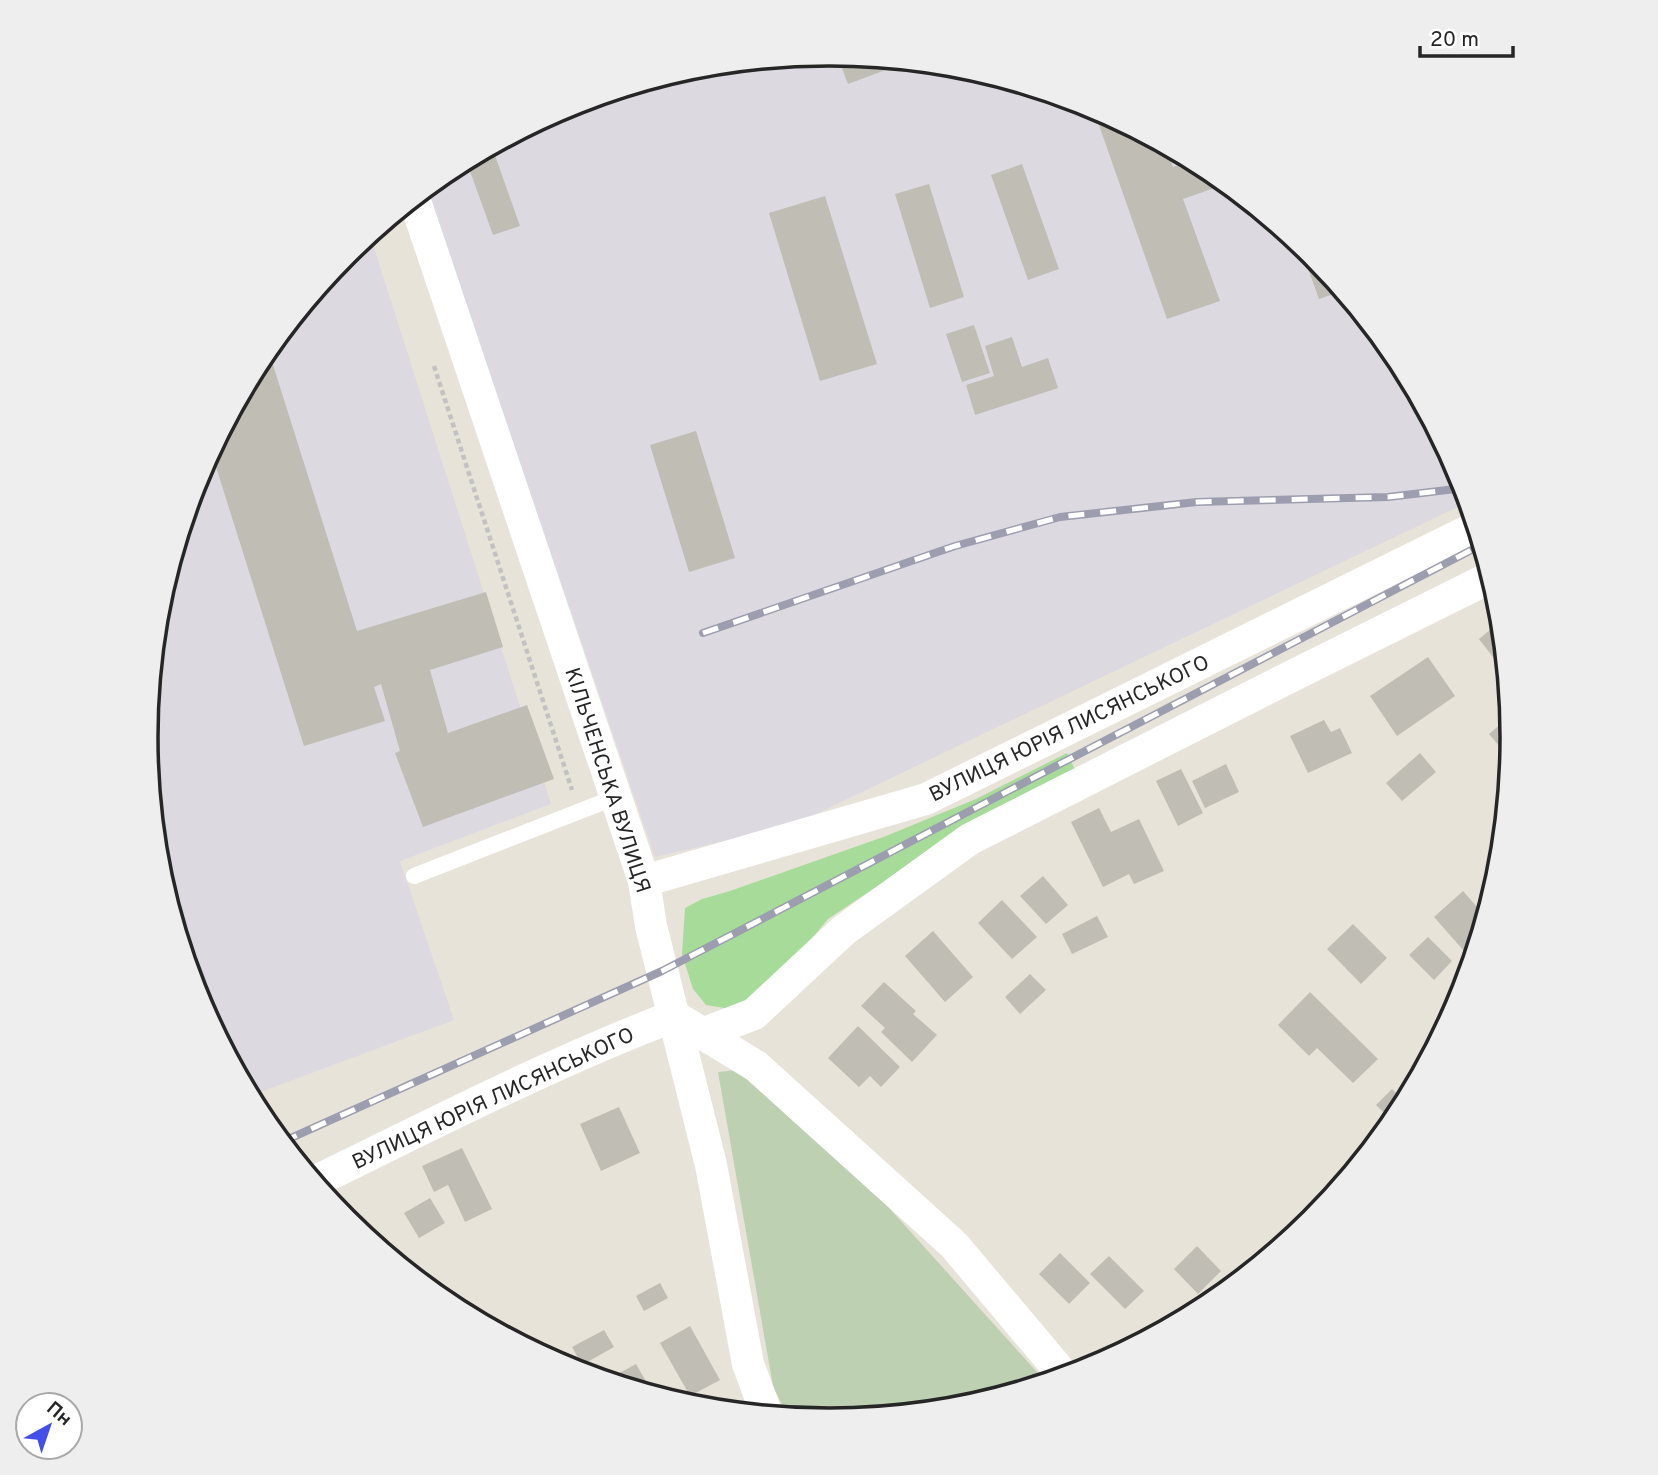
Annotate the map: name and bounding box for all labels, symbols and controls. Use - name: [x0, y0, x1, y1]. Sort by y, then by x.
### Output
- scale bar: [1420, 14, 1513, 58]
- text: 20 m: [1430, 27, 1479, 54]
- street label: ВУЛИЦЯ ЮРІЯ ЛИСЯНСЬКОГО: [925, 650, 1214, 809]
- street label: КІЛЬЧЕНСЬКА ВУЛИЦЯ: [557, 664, 656, 897]
- street label: ВУЛИЦЯ ЮРІЯ ЛИСЯНСЬКОГО: [348, 1022, 639, 1177]
- north arrow: [14, 1391, 84, 1461]
- text: Пн: [41, 1397, 76, 1432]

